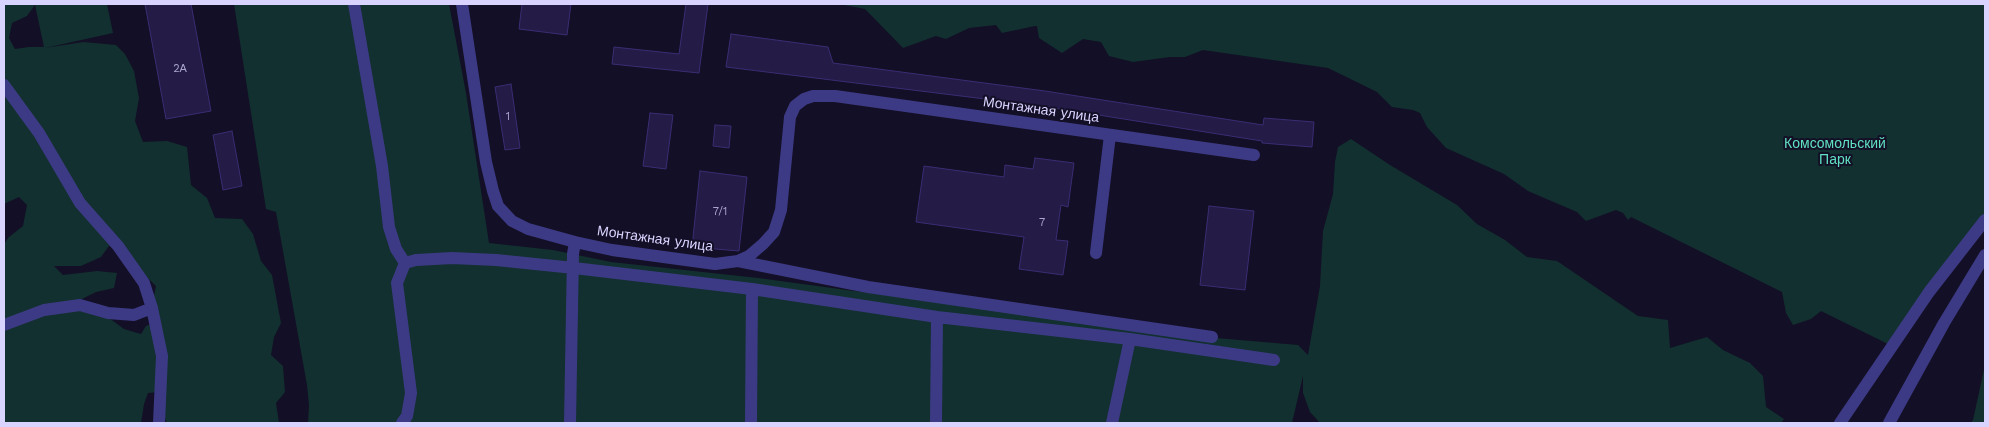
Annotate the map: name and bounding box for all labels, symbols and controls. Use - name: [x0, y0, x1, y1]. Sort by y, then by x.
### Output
- house number: 2А: [173, 62, 187, 76]
- street label: Монтажная улица: [982, 94, 1100, 126]
- house number: 1: [506, 110, 510, 124]
- park label: Комсомольский Парк: [1784, 136, 1886, 168]
- house number: 7/1: [713, 205, 727, 219]
- house number: 7: [1039, 216, 1045, 230]
- street label: Монтажная улица: [596, 223, 714, 255]

